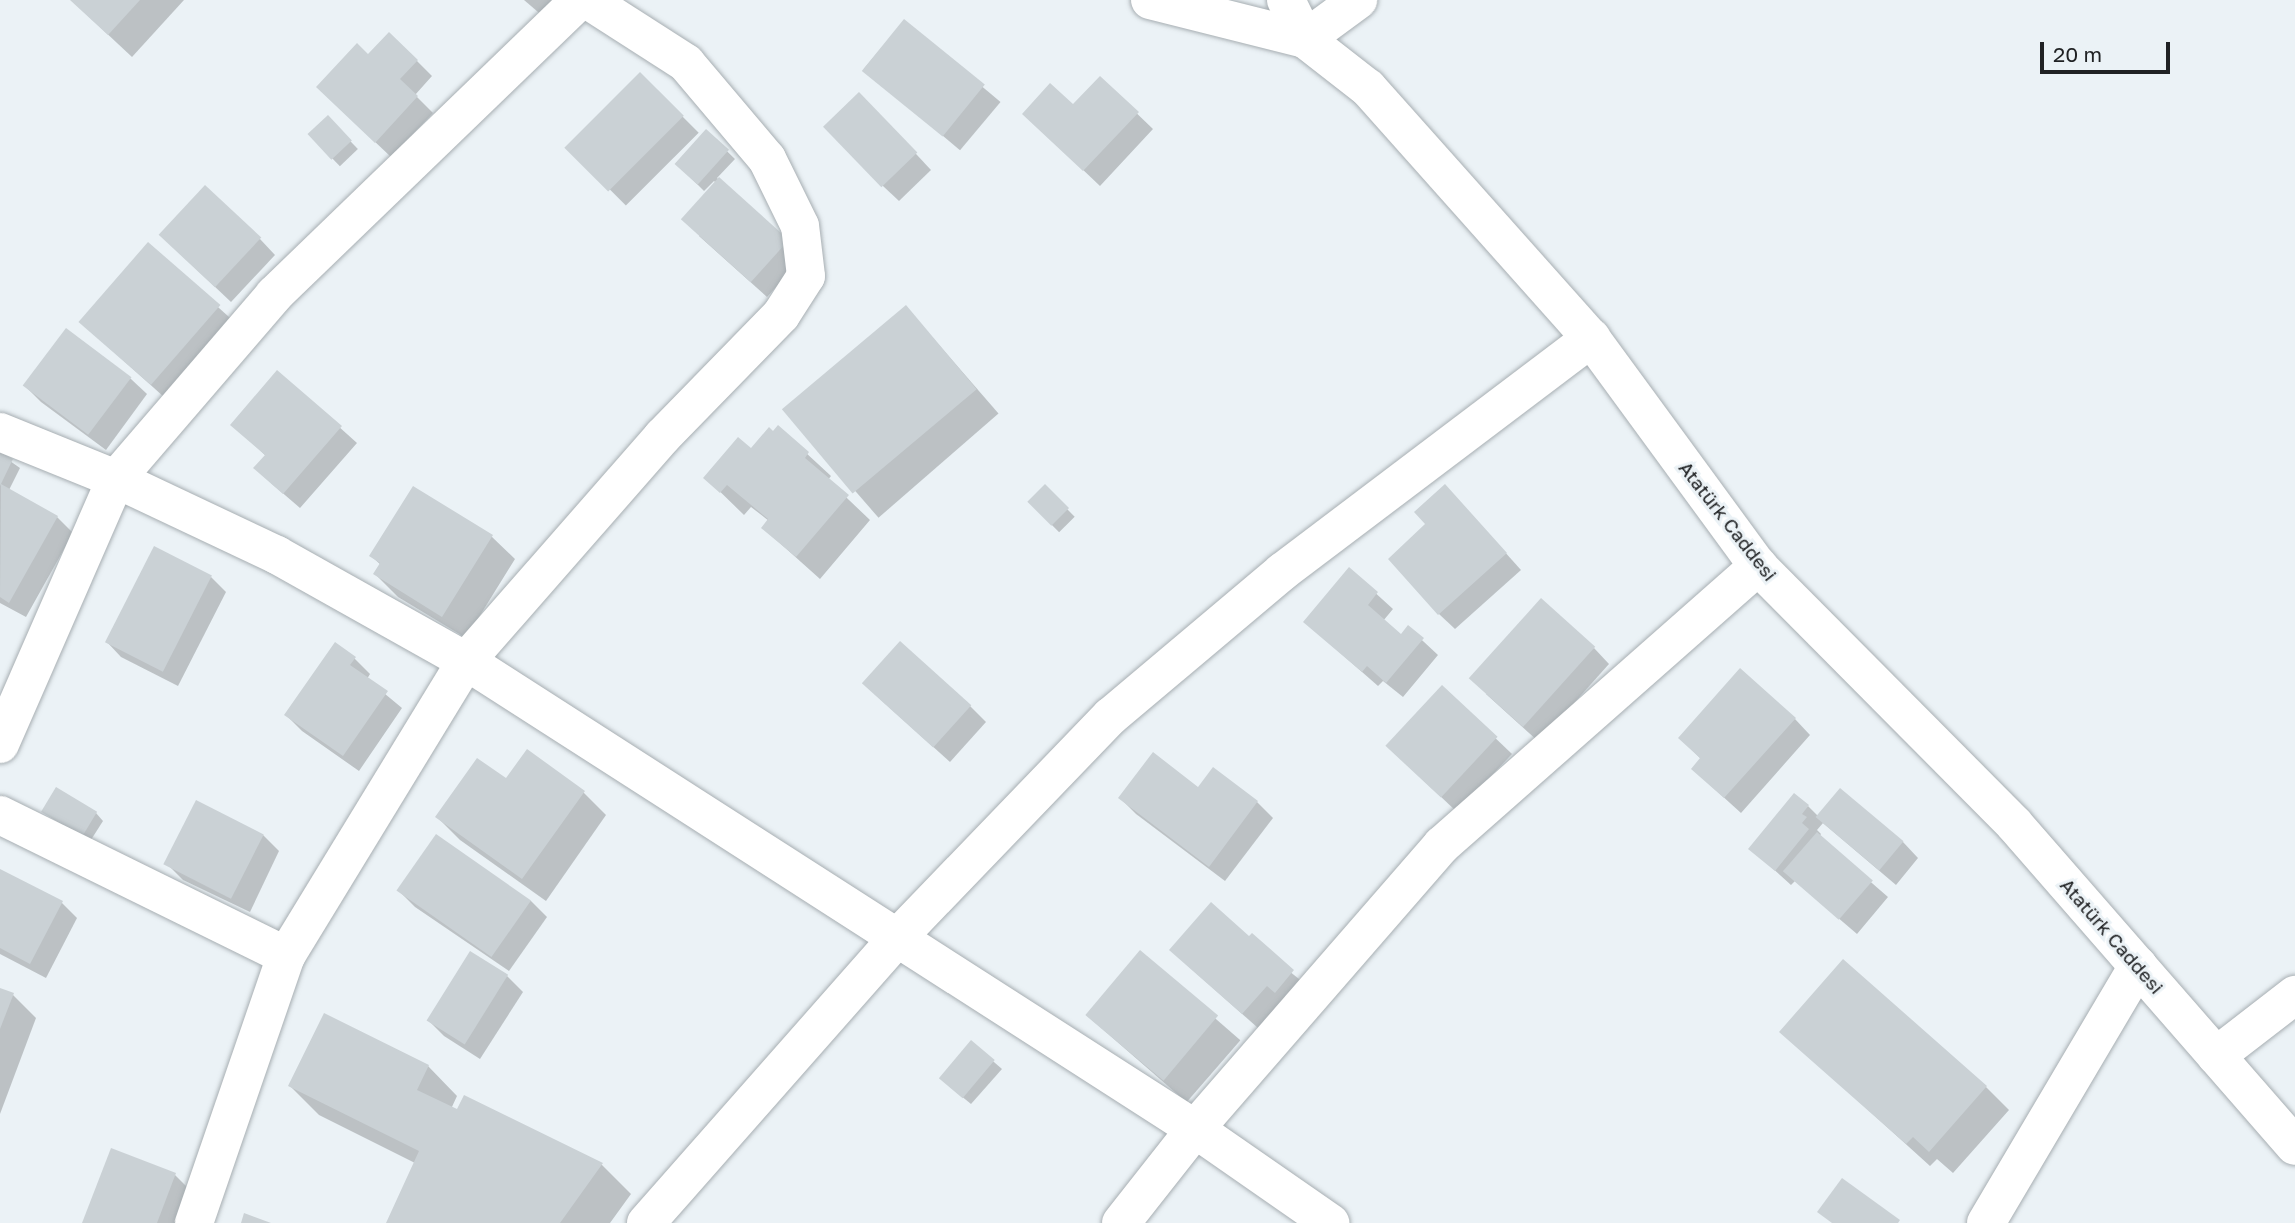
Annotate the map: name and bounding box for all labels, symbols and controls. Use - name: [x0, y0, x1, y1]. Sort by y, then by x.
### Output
- scale bar: [2043, 28, 2172, 72]
- text: 20 m: [2053, 41, 2102, 67]
- street label: Atatürk Caddesi: [1674, 457, 1782, 585]
- street label: Atatürk Caddesi: [2056, 874, 2168, 998]

